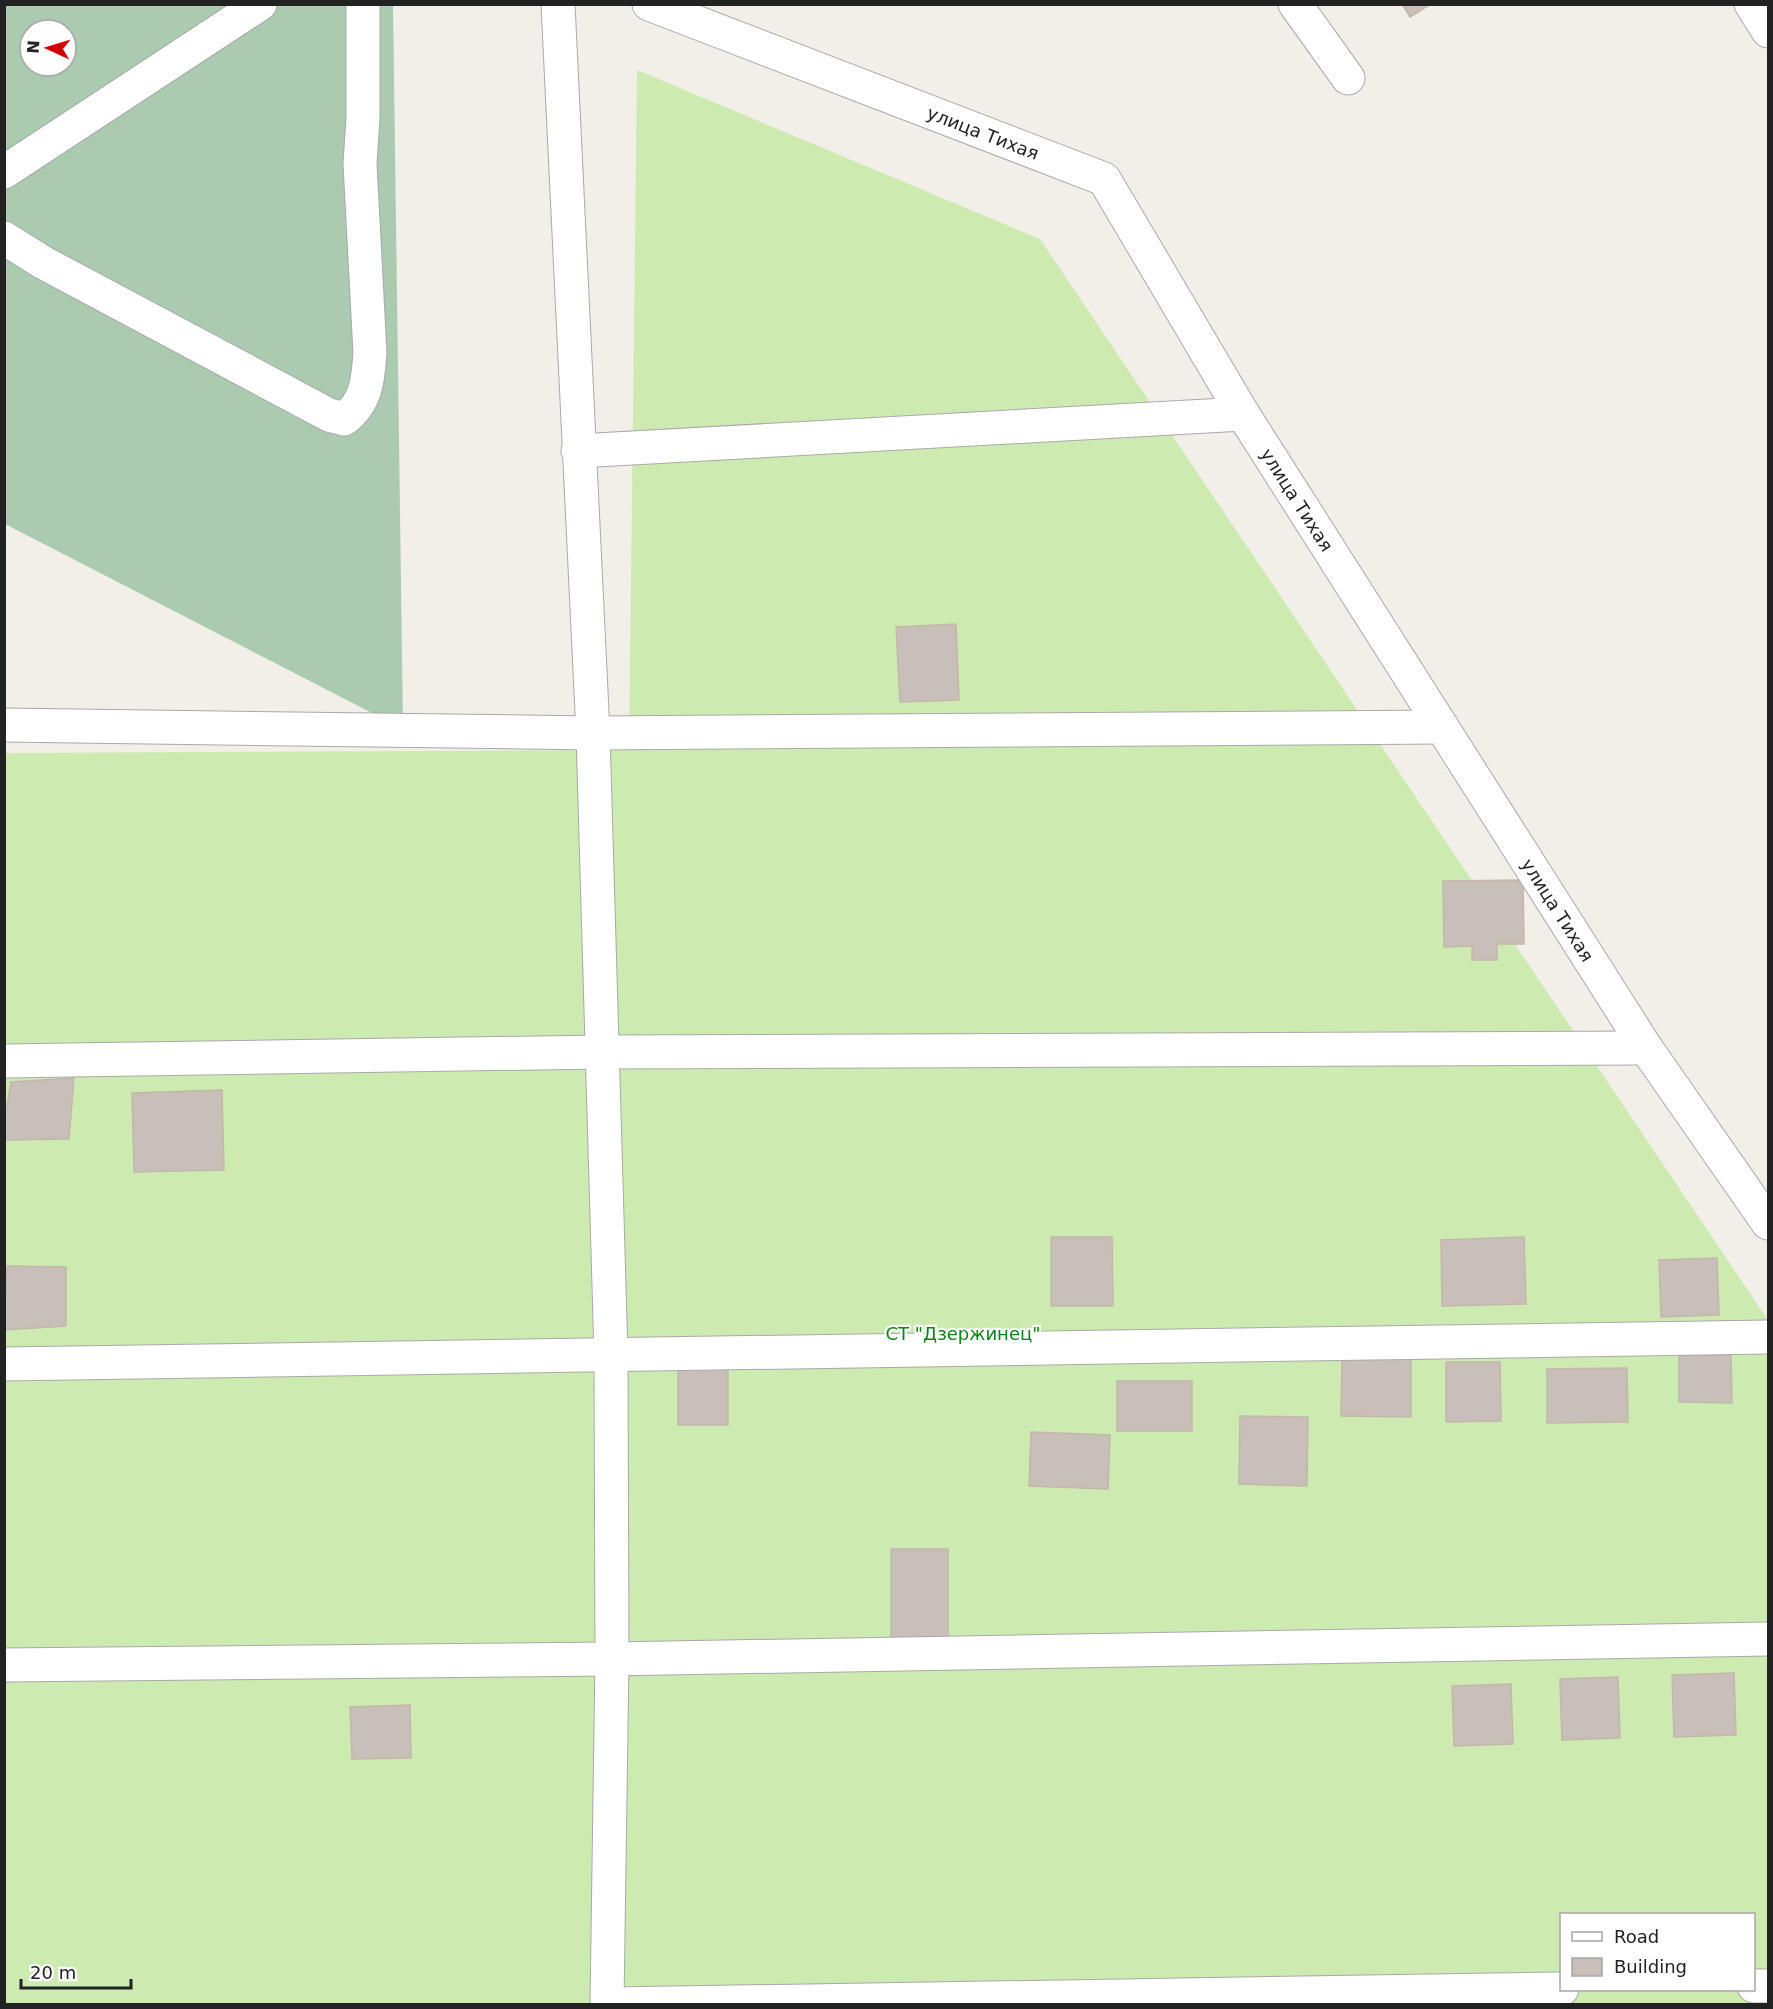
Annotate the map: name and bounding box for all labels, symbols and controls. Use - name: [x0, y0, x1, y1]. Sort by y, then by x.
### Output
- north arrow: [18, 18, 78, 78]
- text: N: [24, 40, 43, 54]
- street label: улица Тихая: [924, 102, 1042, 164]
- street label: улица Тихая: [1257, 444, 1338, 555]
- street label: улица Тихая: [1518, 854, 1599, 965]
- park label: СТ "Дзержинец": [886, 1323, 1041, 1344]
- legend: [1560, 1913, 1755, 1991]
- text: Road: [1614, 1926, 1659, 1947]
- scale bar: [21, 1952, 130, 1990]
- text: Building: [1614, 1956, 1687, 1977]
- text: 20 m: [30, 1962, 76, 1983]

